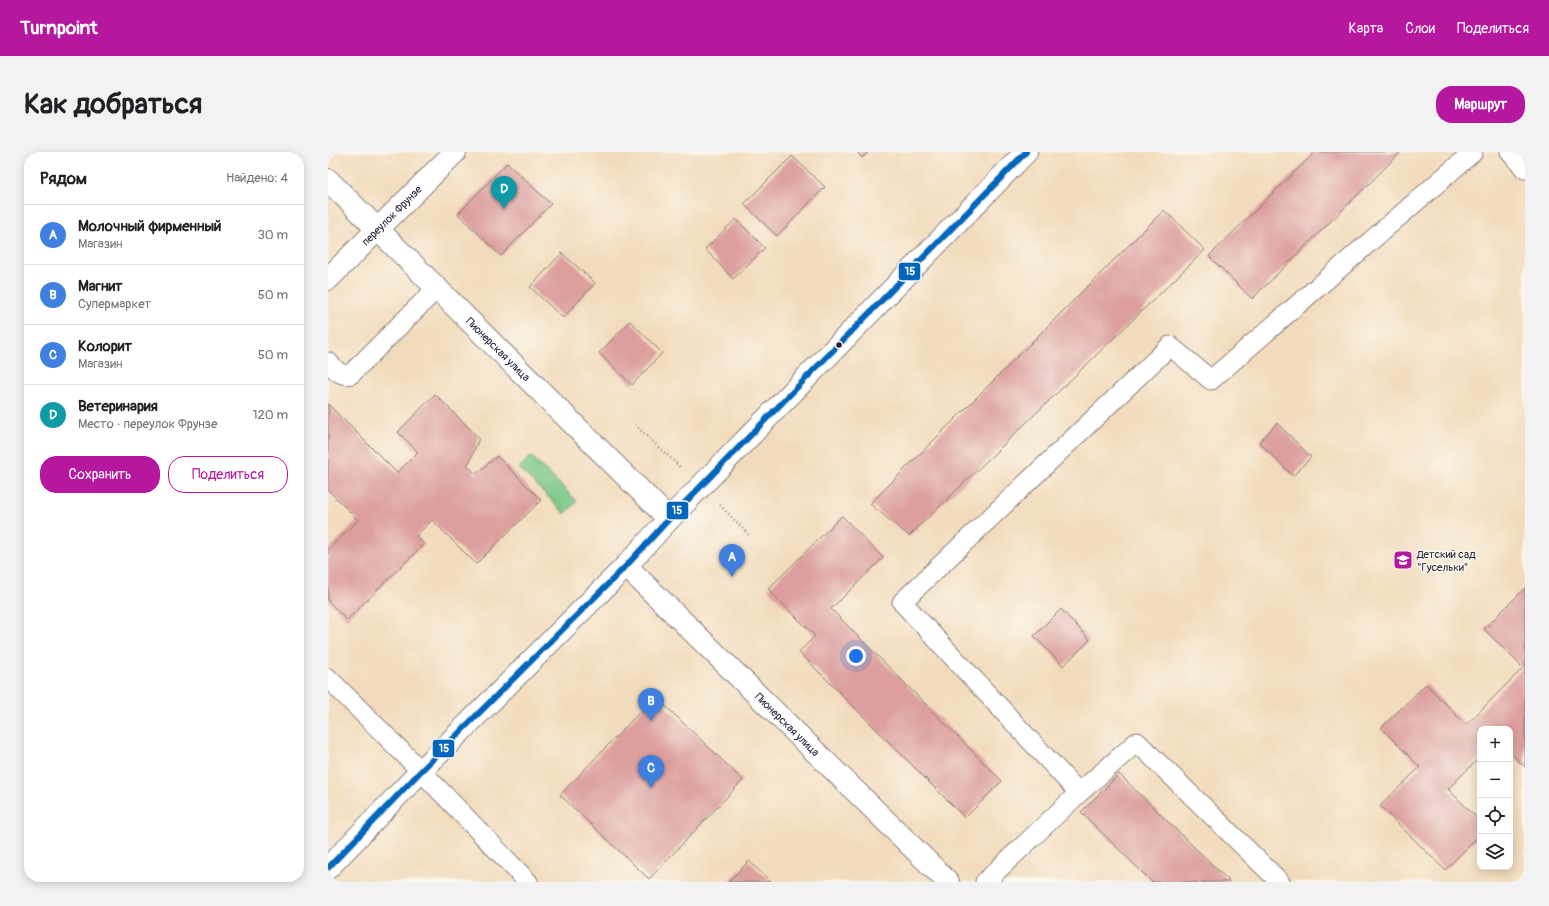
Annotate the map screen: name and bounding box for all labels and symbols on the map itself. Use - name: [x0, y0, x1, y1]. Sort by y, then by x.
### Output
- pin: D: [491, 176, 517, 209]
- street label: переулок Фрунзе: [359, 183, 425, 248]
- line badge: 15: [898, 262, 921, 281]
- text: 15: [905, 265, 915, 278]
- street label: Пионерская улица: [463, 315, 533, 384]
- unlabelled marker: [834, 340, 844, 350]
- line badge: 15: [666, 501, 689, 520]
- text: 15: [672, 504, 682, 517]
- pin: A: [719, 544, 745, 577]
- place label: Детский сад "Гусельки": [1416, 548, 1476, 574]
- school or university icon: Детский сад "Гусельки": [1392, 549, 1414, 571]
- your location: [846, 646, 866, 666]
- pin: B: [638, 688, 664, 721]
- street label: Пионерская улица: [752, 690, 822, 759]
- line badge: 15: [432, 739, 455, 758]
- text: 15: [439, 742, 449, 755]
- pin: C: [638, 755, 664, 788]

